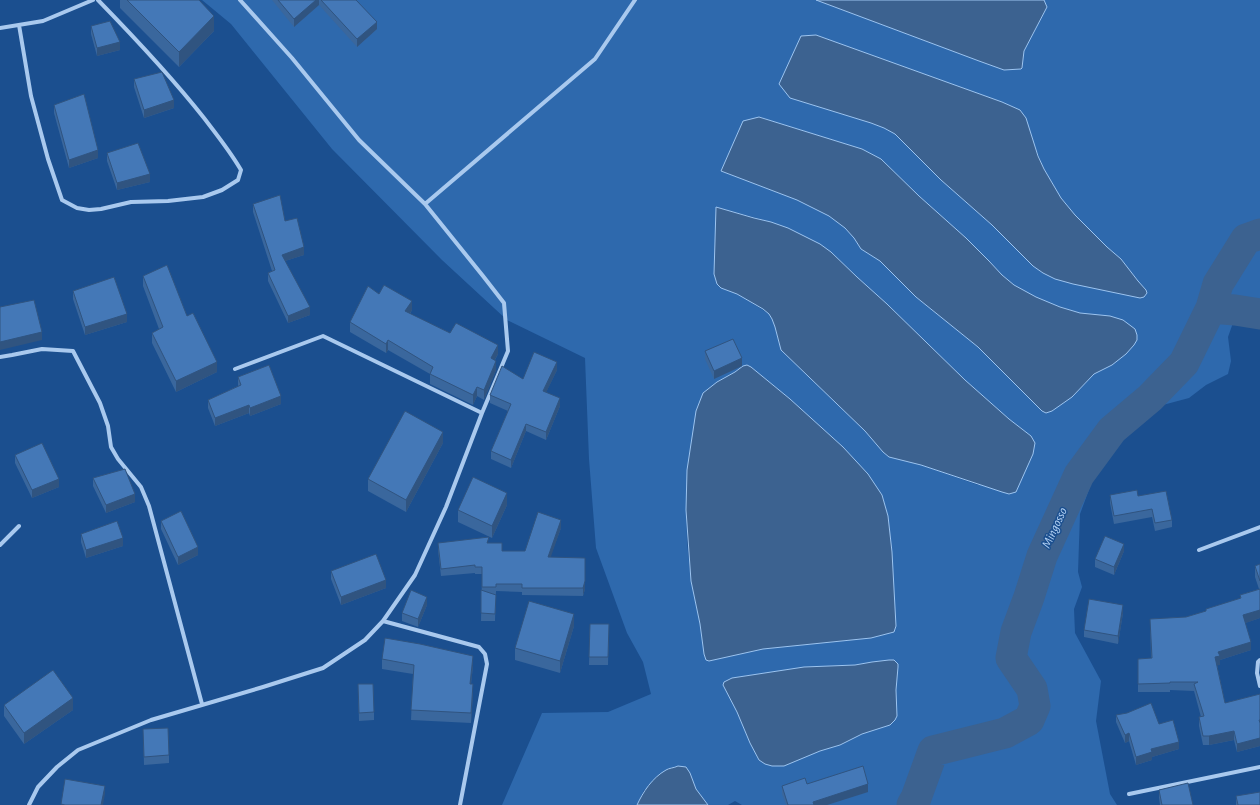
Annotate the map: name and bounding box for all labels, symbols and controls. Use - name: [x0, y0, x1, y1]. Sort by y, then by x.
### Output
- water label: Mingosso: [1040, 506, 1070, 550]

